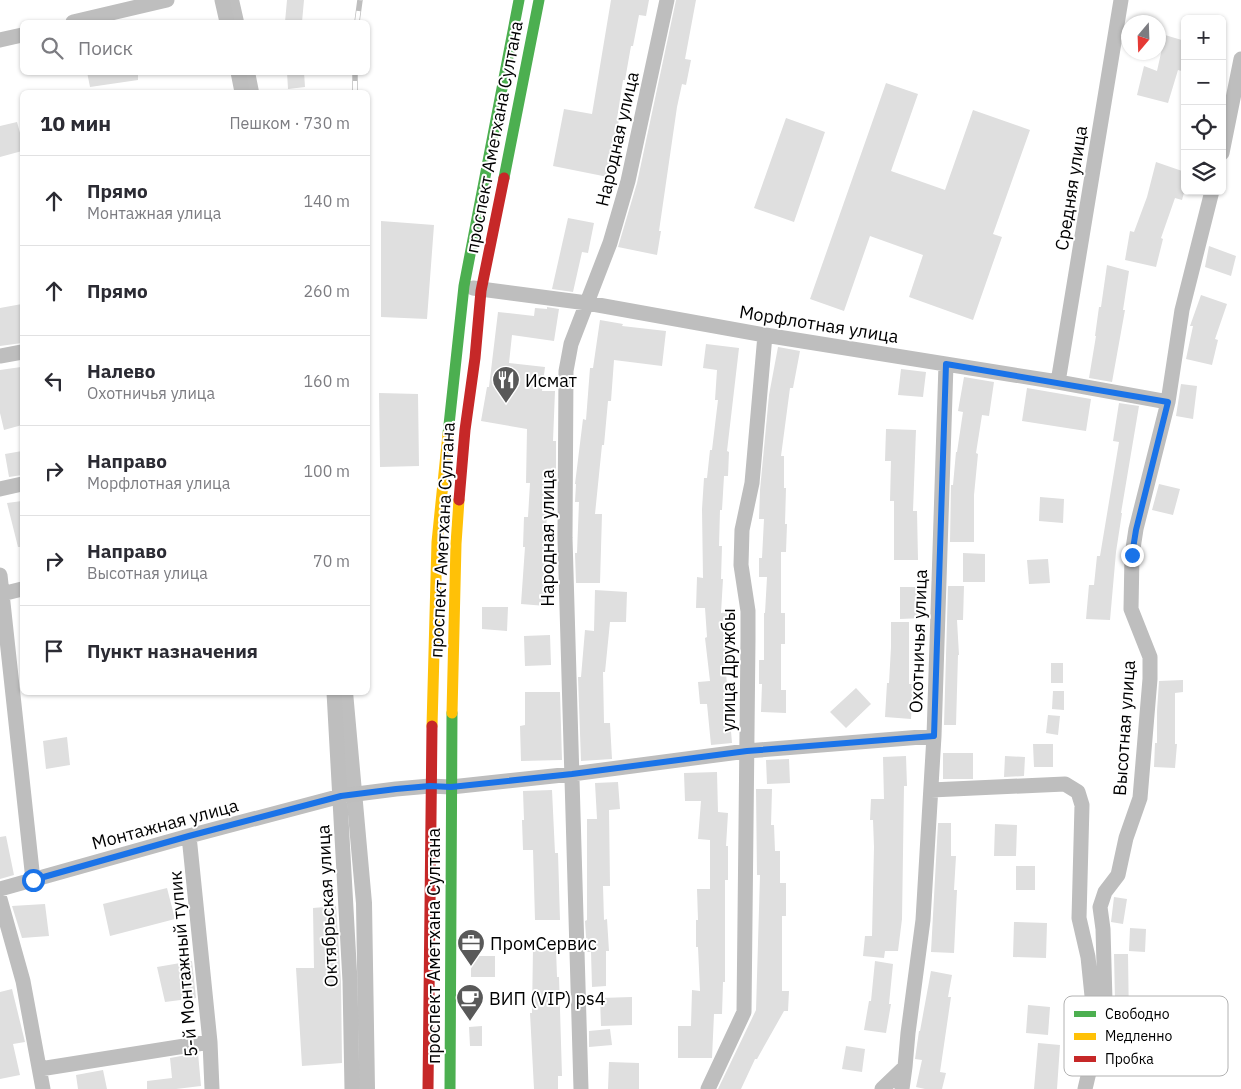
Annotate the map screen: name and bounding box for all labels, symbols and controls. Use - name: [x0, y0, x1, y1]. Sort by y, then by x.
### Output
- north arrow: [1121, 15, 1166, 60]
- map controls: [1181, 15, 1226, 195]
- button: +: [1181, 15, 1226, 60]
- street label: проспект Аметхана Султана: [460, 19, 528, 255]
- search box: [20, 20, 370, 75]
- icon: search: [38, 34, 66, 62]
- text: Поиск: [78, 36, 133, 60]
- button: −: [1181, 60, 1226, 105]
- street label: Народная улица: [590, 69, 644, 209]
- button: locate: [1181, 105, 1226, 150]
- text: 10 мин: [40, 109, 111, 137]
- text: Пешком · 730 m: [229, 113, 350, 133]
- street label: Средняя улица: [1050, 123, 1092, 252]
- button: layers: [1181, 150, 1226, 195]
- text: Прямо: [87, 179, 148, 203]
- icon: ahead: [40, 187, 68, 215]
- text: 140 m: [303, 191, 350, 211]
- text: Монтажная улица: [87, 203, 221, 223]
- icon: ahead: [40, 277, 68, 305]
- text: Прямо: [87, 279, 148, 303]
- text: 260 m: [303, 281, 350, 301]
- street label: Морфлотная улица: [738, 300, 901, 348]
- text: Налево: [87, 359, 156, 383]
- restaurant icon: Исмат: [491, 365, 521, 404]
- icon: left: [40, 367, 68, 395]
- place label: Исмат: [525, 369, 578, 392]
- text: 160 m: [303, 371, 350, 391]
- text: Охотничья улица: [87, 383, 215, 403]
- street label: проспект Аметхана Султана: [424, 421, 460, 659]
- text: Направо: [87, 449, 167, 473]
- icon: right: [40, 457, 68, 485]
- text: 100 m: [303, 461, 350, 481]
- street label: Народная улица: [536, 469, 559, 607]
- text: Морфлотная улица: [87, 473, 230, 493]
- text: Направо: [87, 539, 167, 563]
- route end: [1121, 544, 1144, 567]
- icon: right: [40, 547, 68, 575]
- text: 70 m: [313, 551, 350, 571]
- text: Высотная улица: [87, 563, 208, 583]
- street label: Охотничья улица: [904, 568, 932, 713]
- street label: улица Дружбы: [717, 608, 740, 732]
- icon: arrive: [40, 637, 68, 665]
- text: Пункт назначения: [87, 639, 258, 663]
- street label: Высотная улица: [1108, 659, 1140, 797]
- street label: Монтажная улица: [89, 793, 241, 855]
- street label: Октябрьская улица: [311, 824, 343, 988]
- street label: проспект Аметхана Султана: [422, 828, 445, 1064]
- route start: [22, 869, 45, 892]
- street label: 5-й Монтажный тупик: [163, 870, 203, 1058]
- office icon: ПромСервис: [456, 928, 486, 967]
- place label: ПромСервис: [490, 932, 597, 955]
- cafe icon: ВИП (VIP) ps4: [455, 983, 485, 1022]
- place label: ВИП (VIP) ps4: [489, 987, 606, 1010]
- legend: [1064, 996, 1228, 1076]
- text: Свободно: [1105, 1005, 1170, 1023]
- text: Медленно: [1105, 1027, 1173, 1045]
- text: Пробка: [1105, 1050, 1154, 1068]

